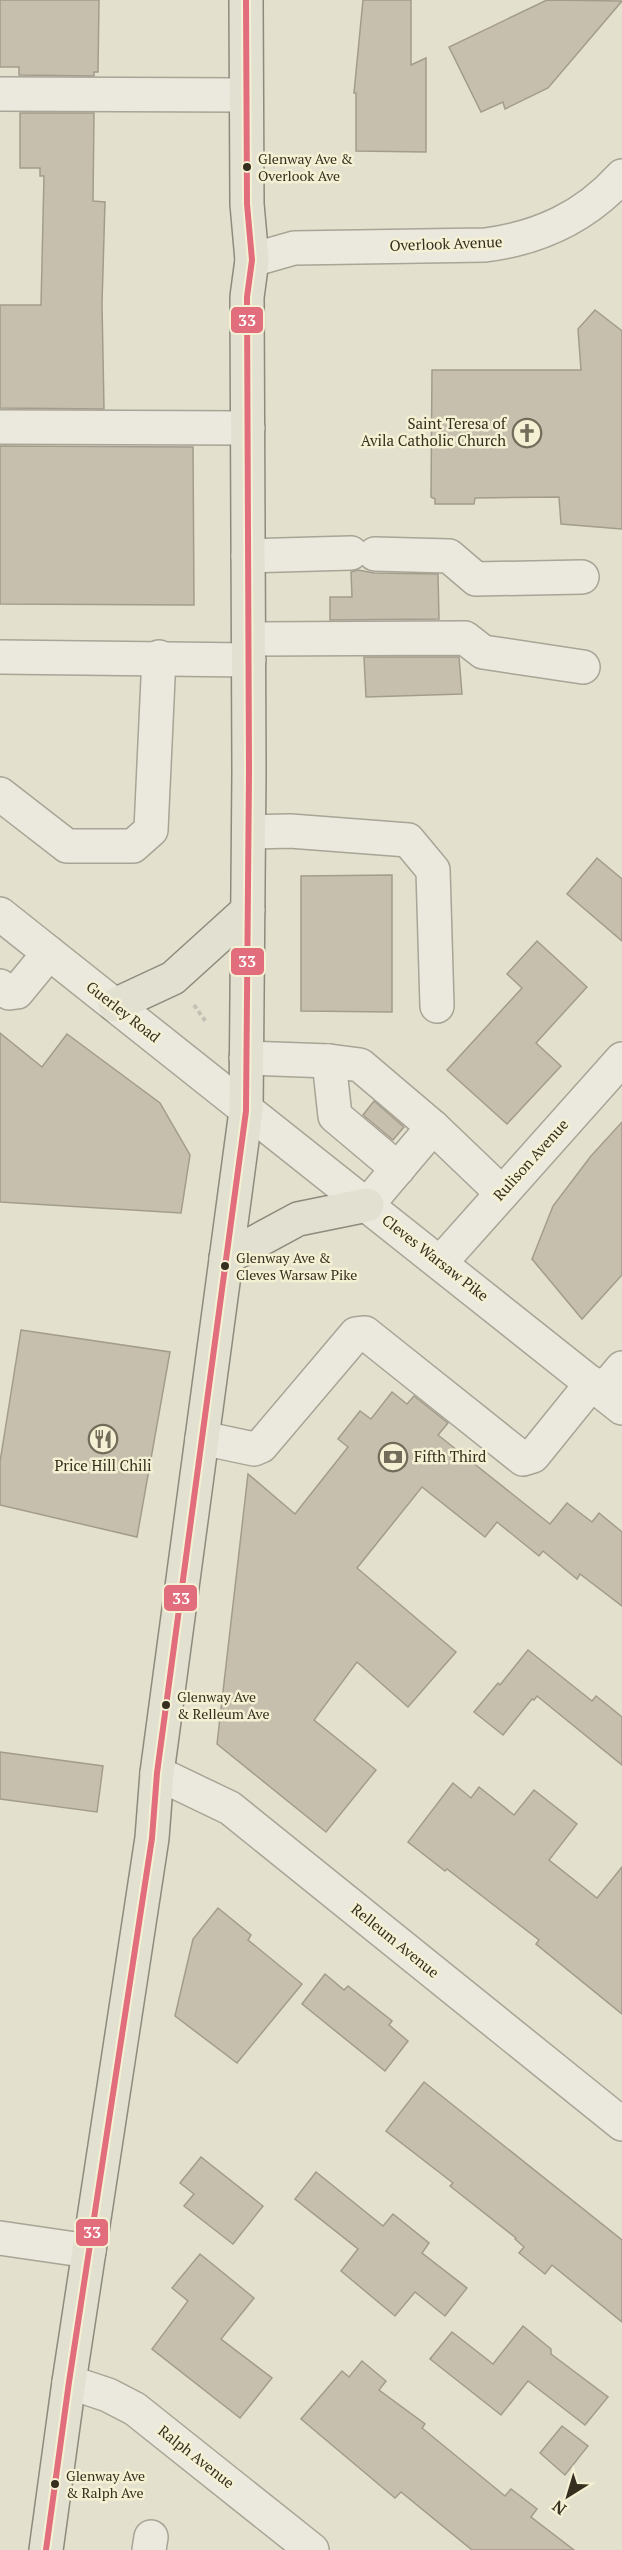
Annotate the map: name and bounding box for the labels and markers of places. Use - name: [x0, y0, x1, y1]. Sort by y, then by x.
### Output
- place label: Glenway Ave & Overlook Ave: [258, 149, 353, 185]
- marker: Glenway Ave & Overlook Ave: [241, 161, 253, 173]
- place label: Saint Teresa of Avila Catholic Church: [361, 413, 507, 450]
- church icon: Saint Teresa of Avila Catholic Church: [511, 417, 543, 449]
- place label: Glenway Ave & Cleves Warsaw Pike: [236, 1248, 357, 1284]
- marker: Glenway Ave & Cleves Warsaw Pike: [219, 1260, 231, 1272]
- restaurant icon: Price Hill Chili: [87, 1423, 119, 1455]
- bank icon: Fifth Third: [377, 1441, 409, 1473]
- place label: Fifth Third: [414, 1446, 486, 1466]
- place label: Price Hill Chili: [54, 1455, 152, 1475]
- place label: Glenway Ave & Relleum Ave: [177, 1687, 269, 1723]
- marker: Glenway Ave & Relleum Ave: [160, 1699, 172, 1711]
- place label: Glenway Ave & Ralph Ave: [66, 2466, 145, 2502]
- marker: Glenway Ave & Ralph Ave: [49, 2478, 61, 2490]

